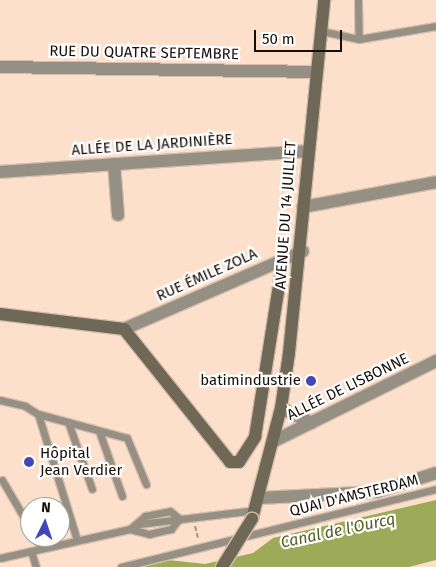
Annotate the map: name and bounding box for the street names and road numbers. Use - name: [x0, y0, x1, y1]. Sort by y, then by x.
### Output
- street label: RUE DU QUATRE SEPTEMBRE: [49, 42, 239, 64]
- street label: ALLÉE DE LA JARDINIÈRE: [71, 130, 233, 160]
- street label: AVENUE DU 14 JUILLET: [272, 140, 300, 290]
- street label: RUE ÉMILE ZOLA: [154, 245, 260, 305]
- street label: ALLÉE DE LISBONNE: [284, 350, 412, 424]
- street label: QUAI D'AMSTERDAM: [288, 471, 420, 521]

